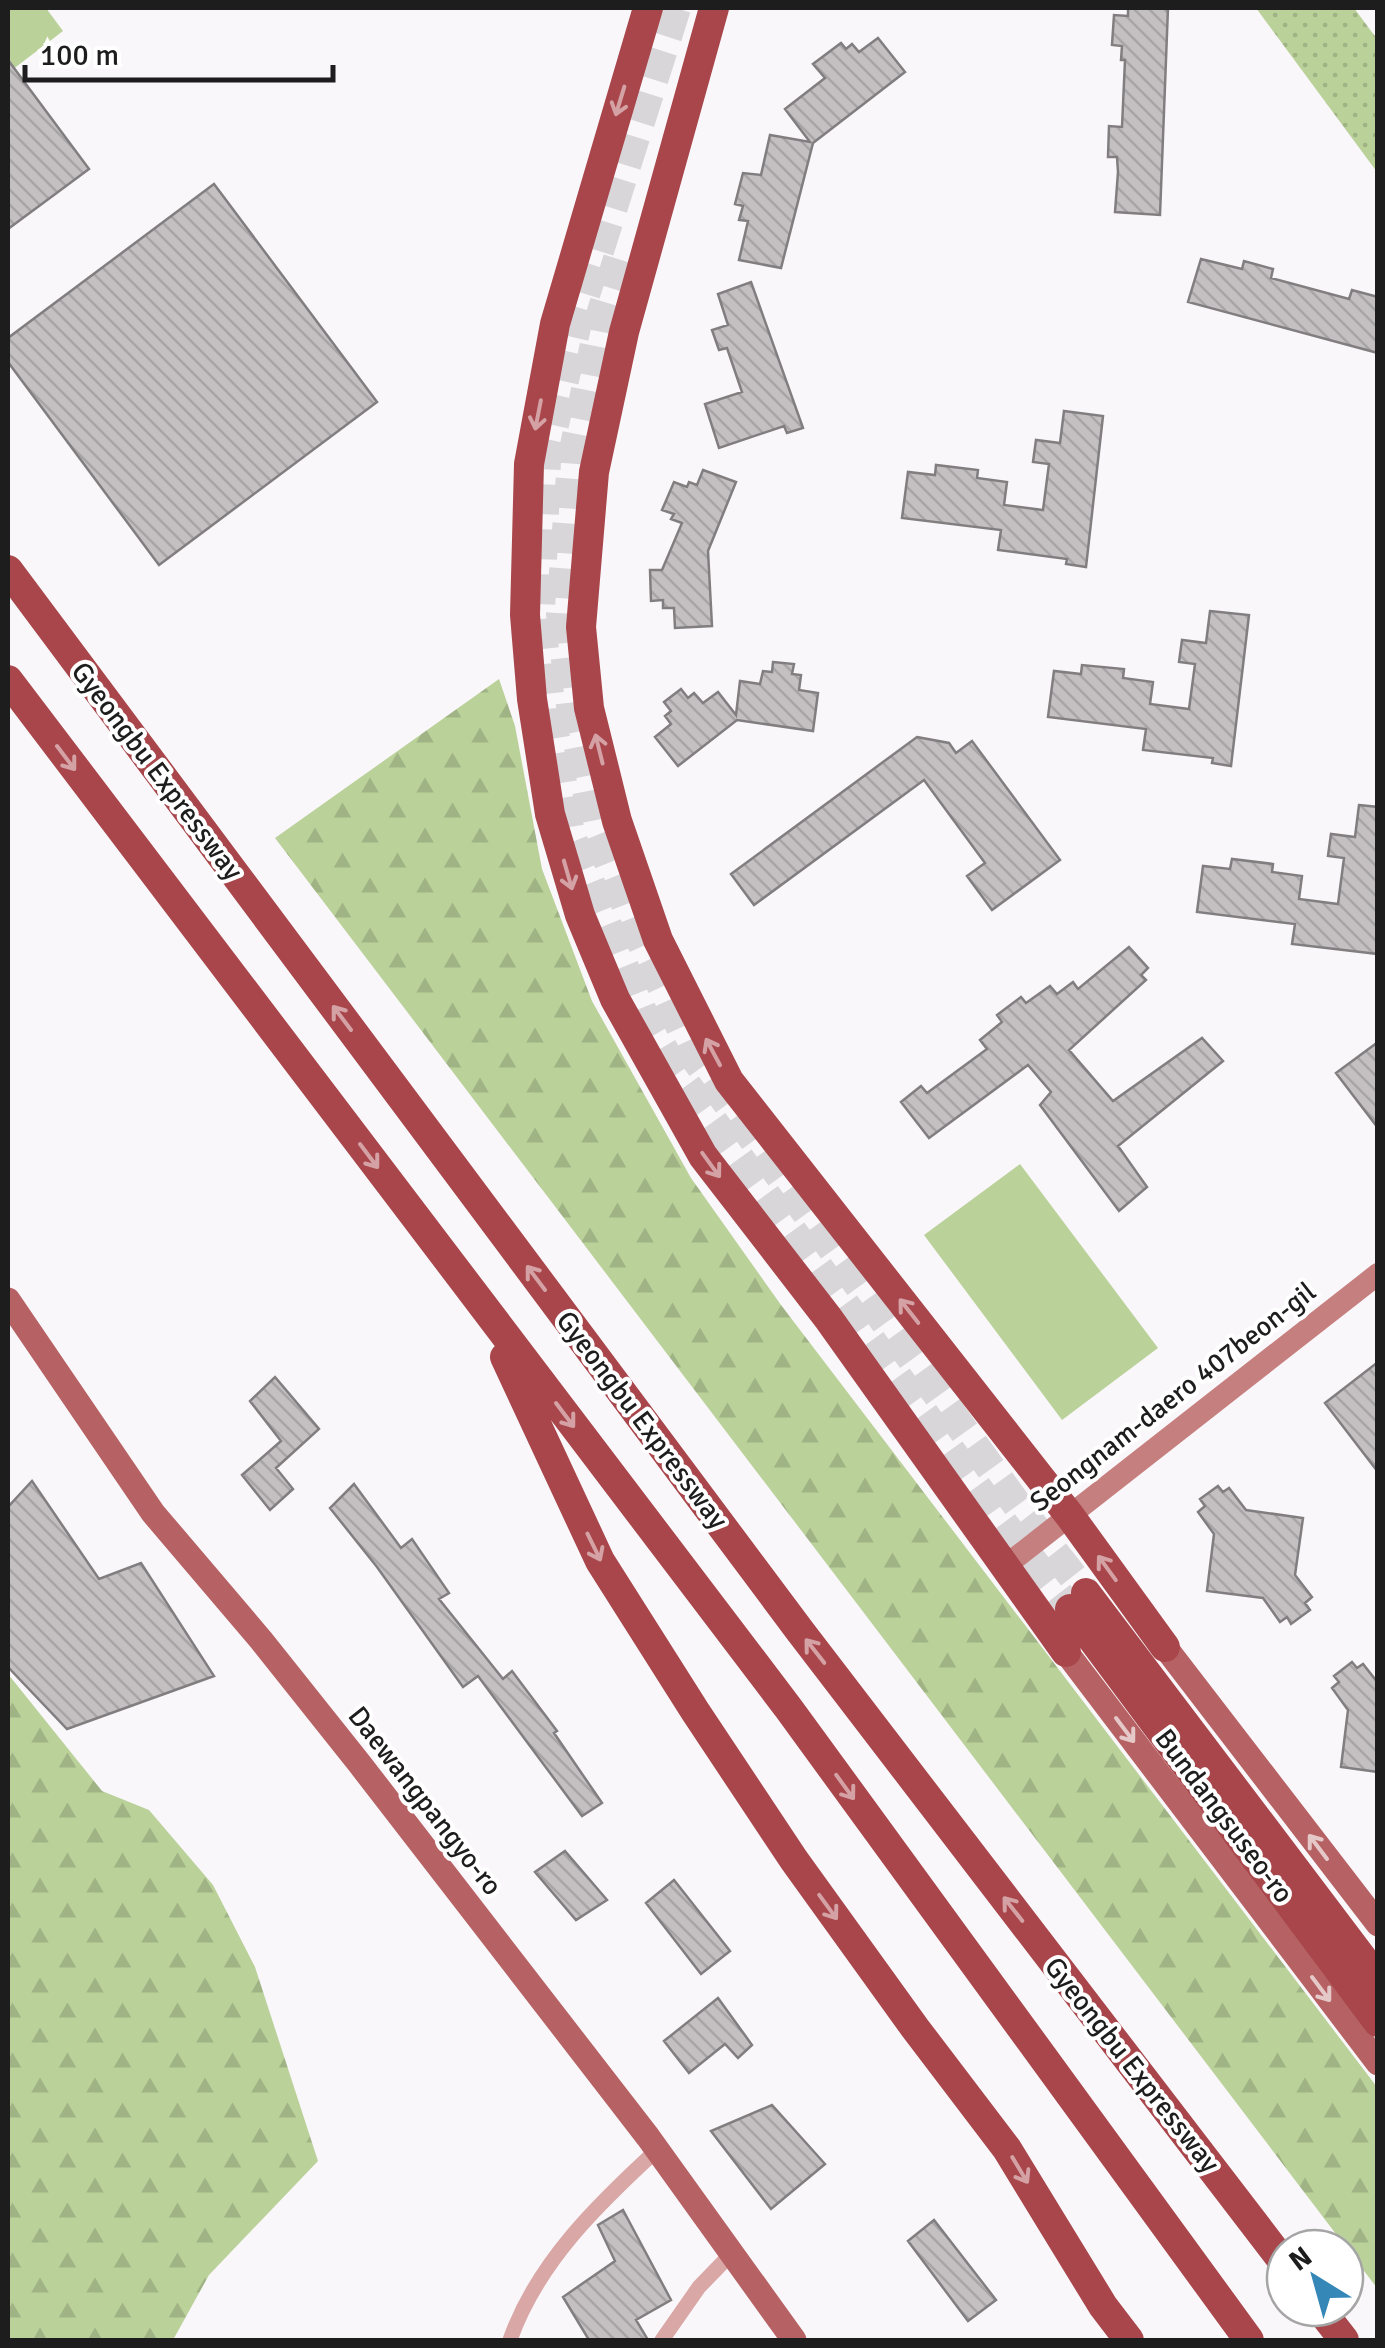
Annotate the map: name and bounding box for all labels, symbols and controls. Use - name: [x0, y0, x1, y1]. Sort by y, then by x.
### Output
- scale bar: [25, 20, 332, 82]
- text: 100 m: [40, 37, 119, 74]
- one-way arrow: [609, 84, 627, 116]
- one-way arrow: [528, 398, 547, 431]
- street label: Gyeongbu Expressway: [64, 655, 250, 887]
- one-way arrow: [589, 734, 607, 766]
- one-way arrow: [56, 744, 77, 771]
- one-way arrow: [560, 859, 578, 890]
- one-way arrow: [331, 1005, 352, 1032]
- one-way arrow: [703, 1037, 722, 1067]
- one-way arrow: [358, 1142, 379, 1169]
- one-way arrow: [700, 1151, 721, 1179]
- one-way arrow: [526, 1265, 547, 1292]
- street label: Seongnam-daero 407beon-gil: [1023, 1275, 1323, 1519]
- one-way arrow: [898, 1298, 920, 1324]
- street label: Gyeongbu Expressway: [549, 1304, 735, 1536]
- one-way arrow: [555, 1401, 576, 1428]
- one-way arrow: [585, 1532, 604, 1561]
- one-way arrow: [1097, 1555, 1118, 1582]
- one-way arrow: [804, 1638, 825, 1665]
- street label: Daewangpangyo-ro: [341, 1700, 509, 1902]
- one-way arrow: [1114, 1716, 1135, 1743]
- street label: Bundangsuseo-ro: [1147, 1722, 1301, 1910]
- one-way arrow: [834, 1772, 855, 1800]
- one-way arrow: [1308, 1834, 1329, 1861]
- one-way arrow: [817, 1893, 838, 1921]
- one-way arrow: [1002, 1896, 1023, 1923]
- street label: Gyeongbu Expressway: [1037, 1950, 1227, 2180]
- one-way arrow: [1311, 1975, 1332, 2002]
- one-way arrow: [1009, 2155, 1030, 2184]
- north arrow: [1265, 2228, 1365, 2328]
- text: N: [1283, 2239, 1319, 2278]

